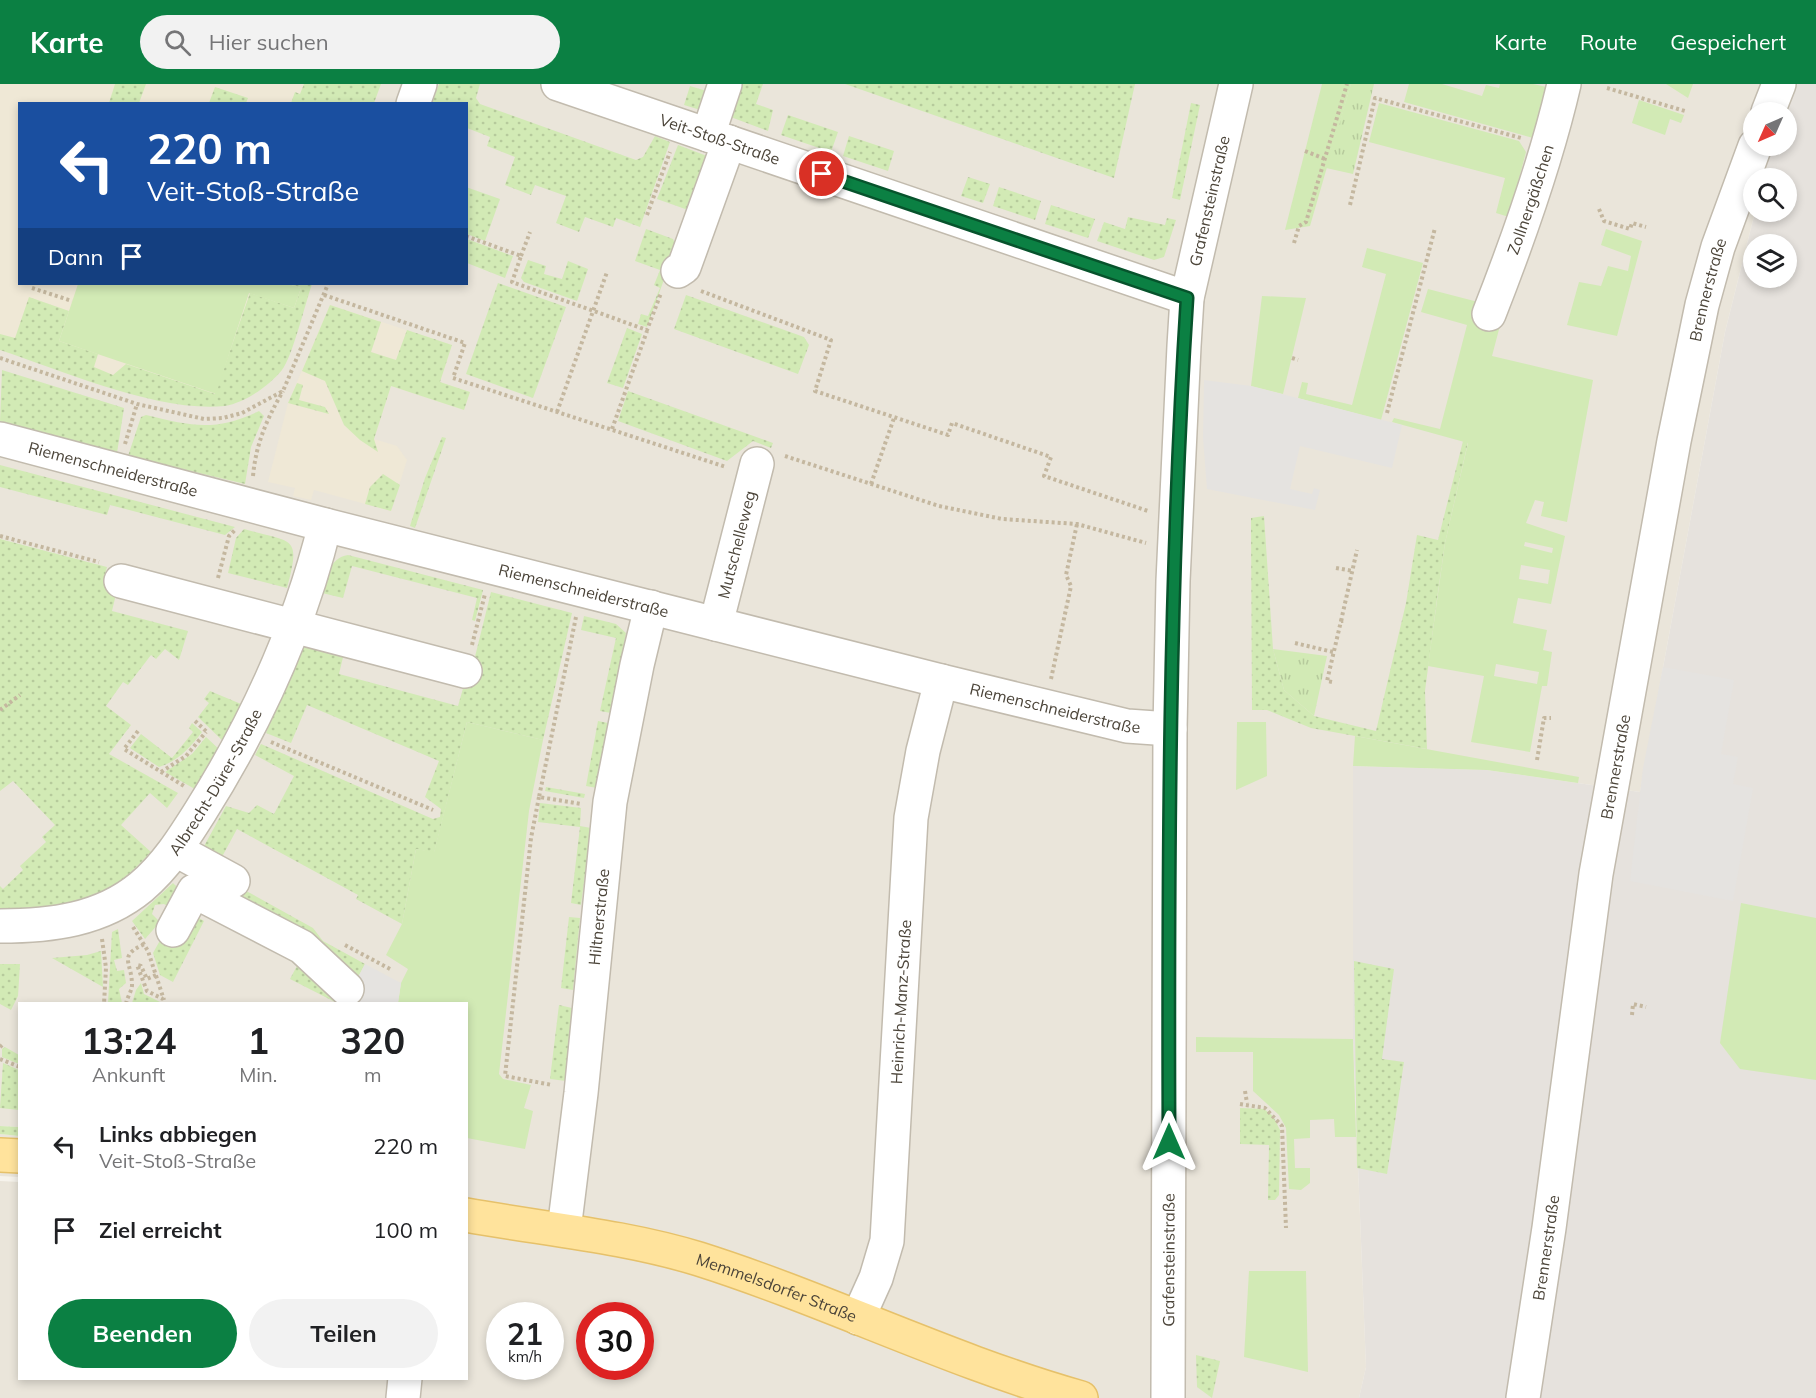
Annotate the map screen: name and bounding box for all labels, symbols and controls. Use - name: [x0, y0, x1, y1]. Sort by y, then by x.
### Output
- search box: [140, 15, 560, 69]
- text: Karte: [30, 25, 104, 60]
- icon: search: [161, 26, 194, 59]
- text: Hier suchen: [209, 28, 329, 56]
- text: Karte: [1494, 29, 1547, 55]
- text: Route: [1580, 29, 1637, 55]
- text: Gespeichert: [1670, 29, 1786, 55]
- north arrow: [1743, 102, 1797, 156]
- map controls: [1743, 102, 1797, 288]
- street label: Veit-Stoß-Straße: [657, 109, 783, 169]
- text: 220 m: [147, 122, 272, 175]
- icon: left: [48, 126, 126, 204]
- street label: Grafensteinstraße: [1185, 134, 1234, 268]
- street label: Zollnergäßchen: [1503, 142, 1558, 257]
- pin: [796, 148, 847, 199]
- icon: arrive: [805, 157, 838, 190]
- button: search: [1743, 168, 1797, 222]
- text: Veit-Stoß-Straße: [147, 174, 359, 208]
- button: layers: [1743, 234, 1797, 288]
- street label: Brennerstraße: [1685, 235, 1731, 343]
- icon: arrive: [115, 240, 148, 273]
- text: Dann: [48, 243, 103, 271]
- street label: Riemenschneiderstraße: [26, 437, 200, 501]
- street label: Mutschelleweg: [713, 488, 760, 601]
- street label: Riemenschneiderstraße: [497, 559, 671, 622]
- street label: Riemenschneiderstraße: [968, 678, 1141, 737]
- street label: Albrecht-Dürer-Straße: [164, 705, 266, 859]
- street label: Brennerstraße: [1596, 713, 1635, 821]
- street label: Hiltnerstraße: [584, 868, 613, 966]
- street label: Heinrich-Manz-Straße: [886, 919, 915, 1085]
- text: 13:24: [81, 1018, 176, 1063]
- text: 1: [247, 1018, 269, 1063]
- text: 320: [340, 1018, 405, 1063]
- text: Ankunft: [92, 1062, 165, 1087]
- text: Min.: [239, 1062, 277, 1087]
- text: m: [364, 1062, 381, 1087]
- position arrow: [1137, 1110, 1201, 1174]
- text: Links abbiegen: [99, 1120, 257, 1148]
- icon: left: [48, 1130, 81, 1163]
- text: 220 m: [373, 1132, 438, 1160]
- text: Veit-Stoß-Straße: [99, 1148, 256, 1173]
- street label: Grafensteinstraße: [1158, 1193, 1179, 1327]
- street label: Brennerstraße: [1528, 1194, 1563, 1302]
- icon: arrive: [48, 1214, 81, 1247]
- text: Ziel erreicht: [99, 1216, 222, 1244]
- text: 100 m: [373, 1216, 438, 1244]
- street label: Memmelsdorfer Straße: [694, 1249, 860, 1326]
- button: Beenden: [48, 1299, 237, 1368]
- button: Teilen: [249, 1299, 438, 1368]
- speed limit sign: 30: [576, 1302, 654, 1380]
- text: 21: [507, 1315, 543, 1353]
- text: km/h: [508, 1347, 542, 1366]

